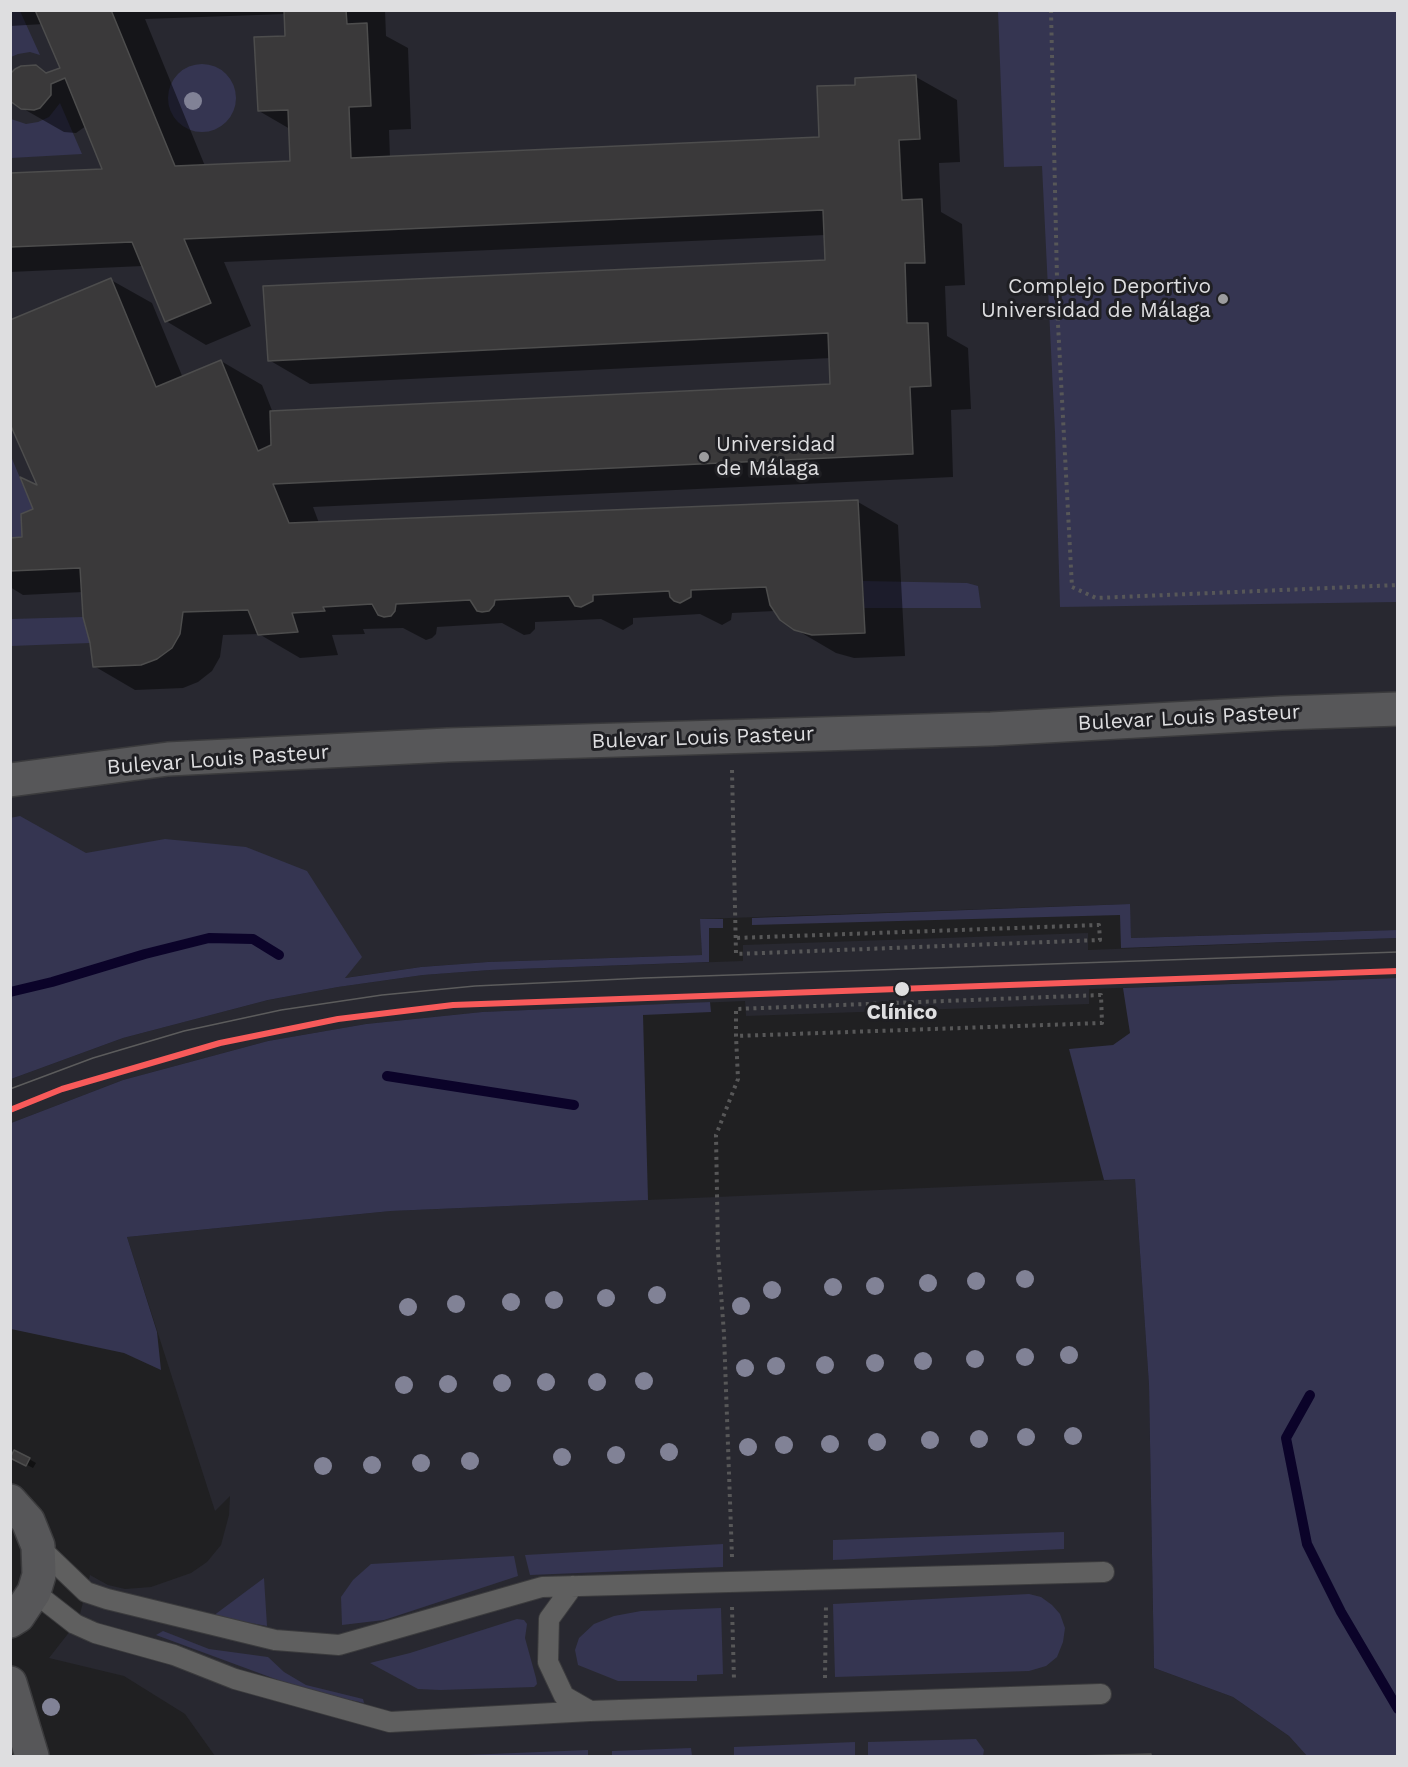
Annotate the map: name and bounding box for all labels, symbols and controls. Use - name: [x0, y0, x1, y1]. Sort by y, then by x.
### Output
- place label: Complejo Deportivo Universidad de Málaga: [981, 274, 1211, 324]
- marker: Complejo Deportivo Universidad de Málaga: [1216, 292, 1230, 306]
- place label: Universidad de Málaga: [716, 432, 835, 482]
- marker: Universidad de Málaga: [697, 450, 711, 464]
- street label: Bulevar Louis Pasteur: [1077, 700, 1301, 736]
- street label: Bulevar Louis Pasteur: [591, 722, 815, 754]
- street label: Bulevar Louis Pasteur: [106, 740, 330, 780]
- marker: Clínico: [893, 980, 911, 998]
- place label: Clínico: [867, 1000, 937, 1026]

